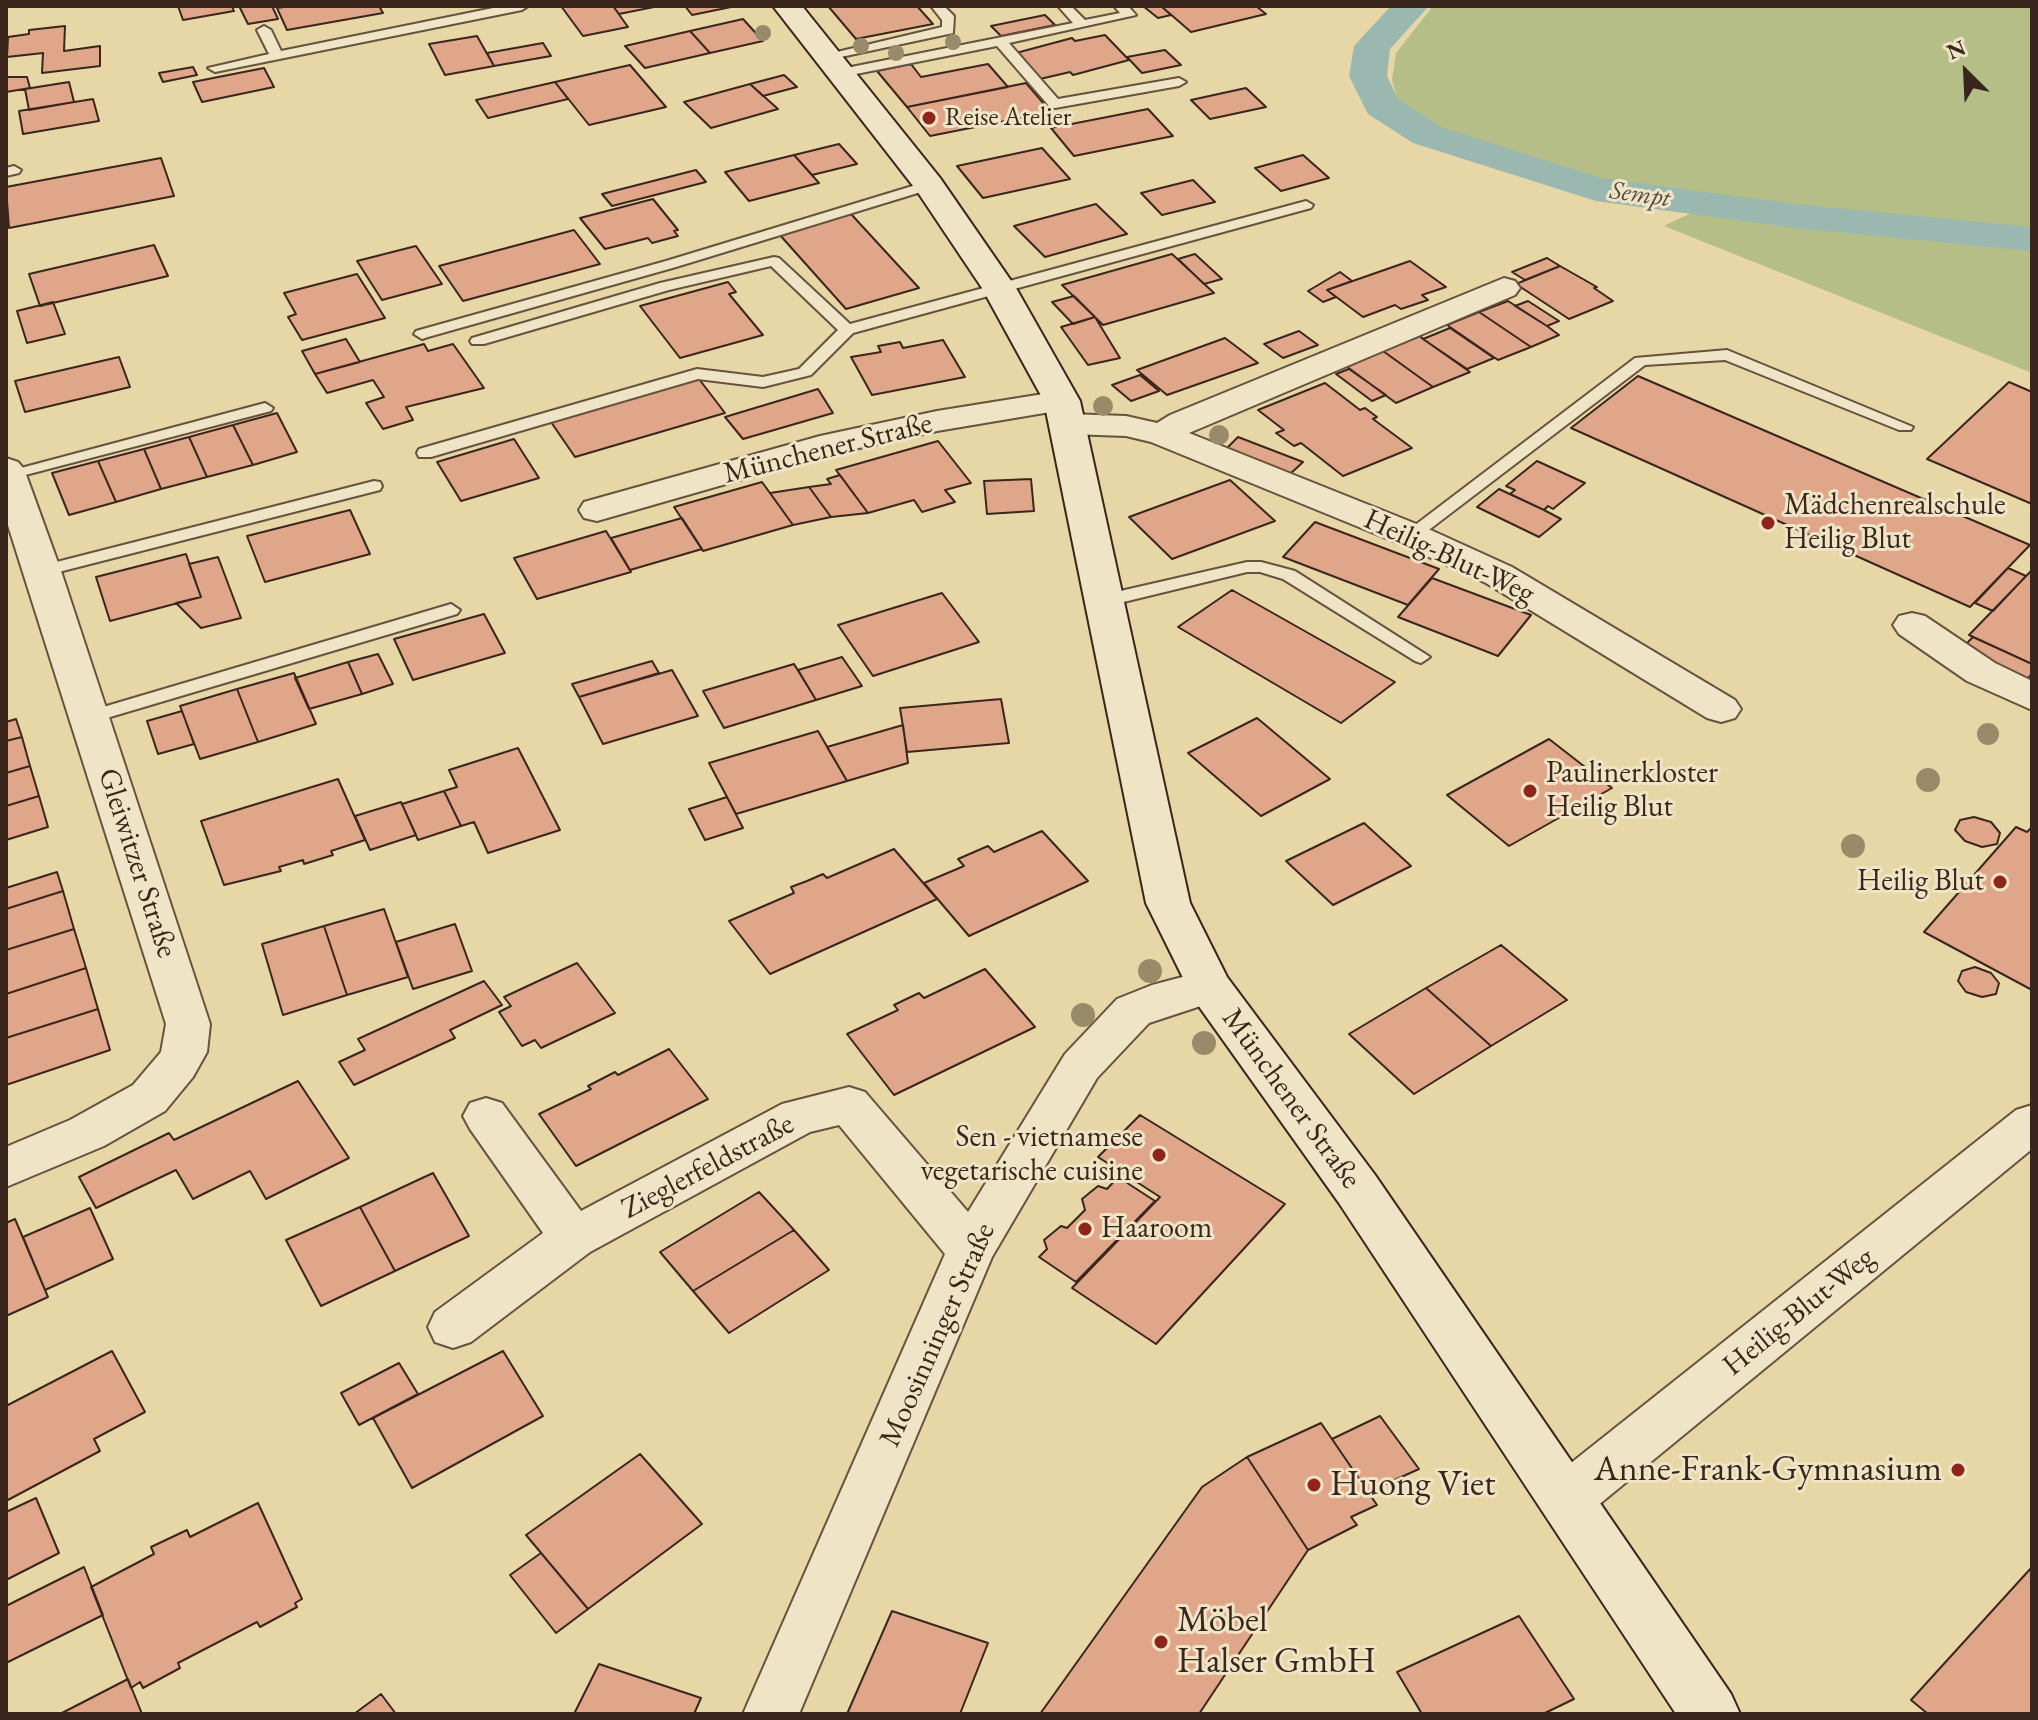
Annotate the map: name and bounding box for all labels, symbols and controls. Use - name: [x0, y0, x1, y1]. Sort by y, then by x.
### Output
- north arrow: [1926, 32, 2006, 112]
- text: N: [1942, 33, 1970, 66]
- place label: Reise Atelier: [945, 102, 1072, 134]
- marker: Reise Atelier: [920, 109, 938, 127]
- water label: Sempt: [1608, 175, 1672, 215]
- street label: Münchener Straße: [720, 406, 936, 492]
- place label: Mädchenrealschule Heilig Blut: [1784, 488, 2006, 558]
- street label: Heilig-Blut-Weg: [1358, 502, 1540, 612]
- marker: Mädchenrealschule Heilig Blut: [1759, 514, 1777, 532]
- place label: Paulinerkloster Heilig Blut: [1546, 756, 1718, 826]
- street label: Gleiwitzer Straße: [89, 764, 185, 962]
- marker: Paulinerkloster Heilig Blut: [1521, 782, 1539, 800]
- place label: Heilig Blut: [1857, 864, 1984, 900]
- marker: Heilig Blut: [1991, 873, 2009, 891]
- street label: Münchener Straße: [1214, 1002, 1368, 1196]
- street label: Zieglerfeldstraße: [616, 1107, 800, 1227]
- place label: Sen - vietnamese vegetarische cuisine: [920, 1120, 1143, 1190]
- marker: Sen - vietnamese vegetarische cuisine: [1150, 1146, 1168, 1164]
- place label: Haaroom: [1101, 1211, 1212, 1247]
- street label: Moosinninger Straße: [873, 1218, 1003, 1452]
- marker: Haaroom: [1076, 1220, 1094, 1238]
- street label: Heilig-Blut-Weg: [1716, 1240, 1882, 1384]
- place label: Anne-Frank-Gymnasium: [1594, 1448, 1942, 1492]
- marker: Anne-Frank-Gymnasium: [1949, 1461, 1967, 1479]
- place label: Huong Viet: [1330, 1463, 1495, 1507]
- marker: Huong Viet: [1305, 1476, 1323, 1494]
- place label: Möbel Halser GmbH: [1177, 1599, 1376, 1684]
- marker: Möbel Halser GmbH: [1152, 1633, 1170, 1651]

